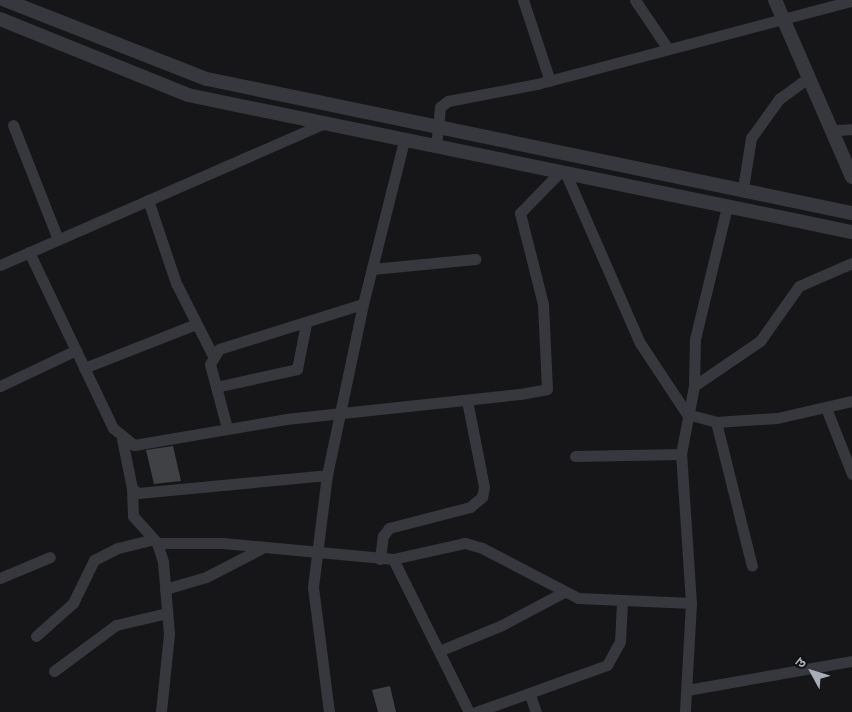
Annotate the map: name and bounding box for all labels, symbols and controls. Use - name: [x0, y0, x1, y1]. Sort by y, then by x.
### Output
- north arrow: [787, 647, 837, 697]
- text: उ: [791, 654, 809, 671]

